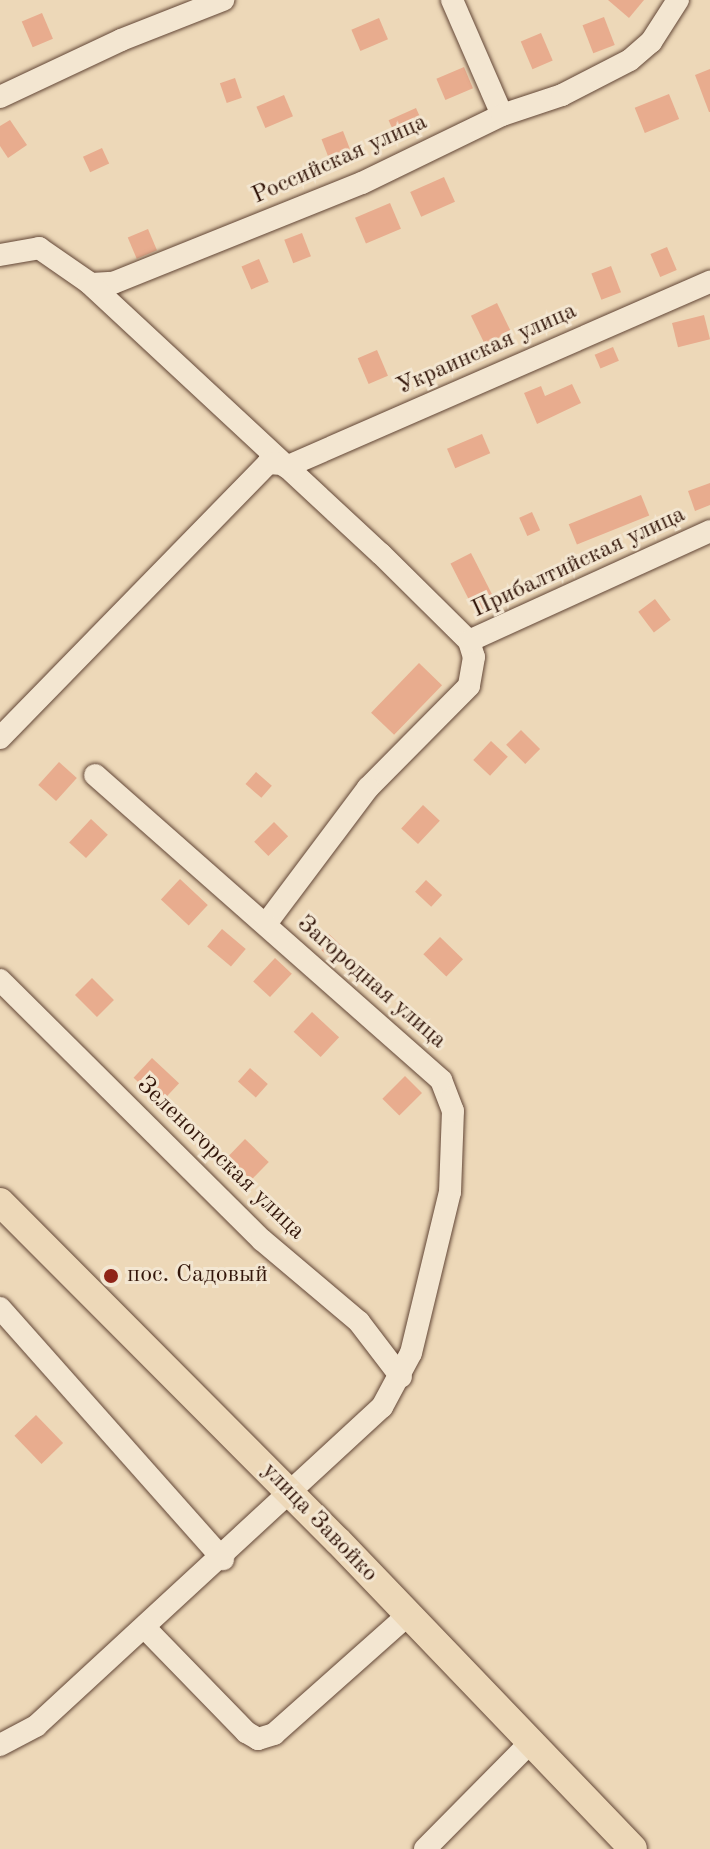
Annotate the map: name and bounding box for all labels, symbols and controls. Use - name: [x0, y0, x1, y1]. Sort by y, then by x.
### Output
- street label: Российская улица: [248, 108, 432, 212]
- street label: Украинская улица: [393, 297, 581, 403]
- street label: Прибалтийская улица: [468, 501, 690, 625]
- street label: Загородная улица: [290, 910, 452, 1056]
- street label: Зеленогорская улица: [130, 1071, 310, 1247]
- place label: пос. Садовый: [127, 1262, 268, 1290]
- marker: пос. Садовый: [102, 1267, 120, 1285]
- street label: улица Завойко: [255, 1457, 383, 1589]

